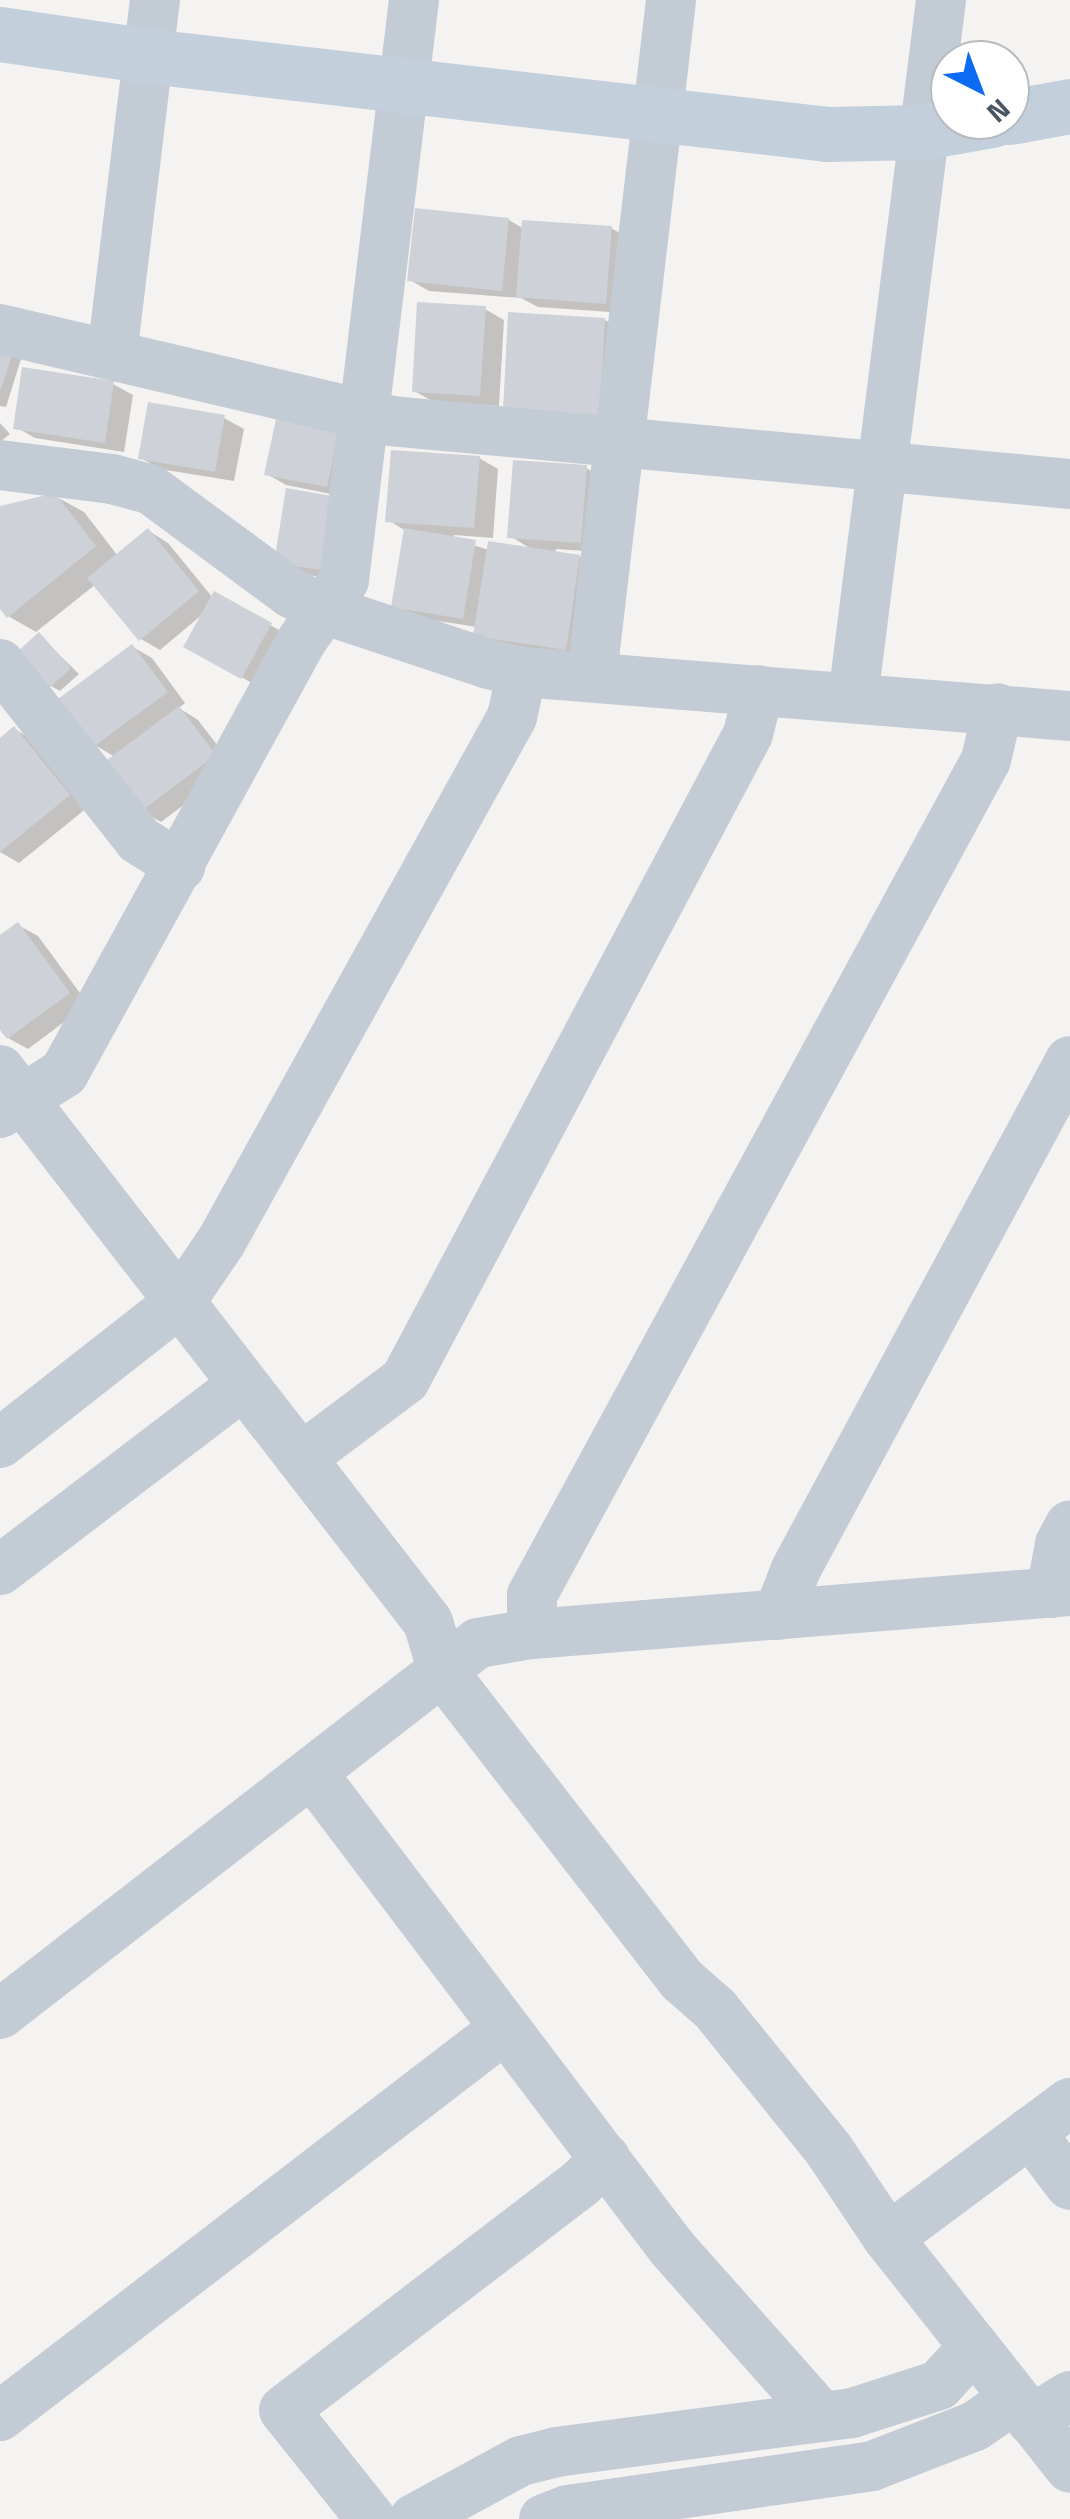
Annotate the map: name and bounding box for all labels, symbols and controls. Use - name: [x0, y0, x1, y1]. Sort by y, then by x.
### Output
- north arrow: [930, 40, 1030, 140]
- text: N: [977, 89, 1021, 134]

